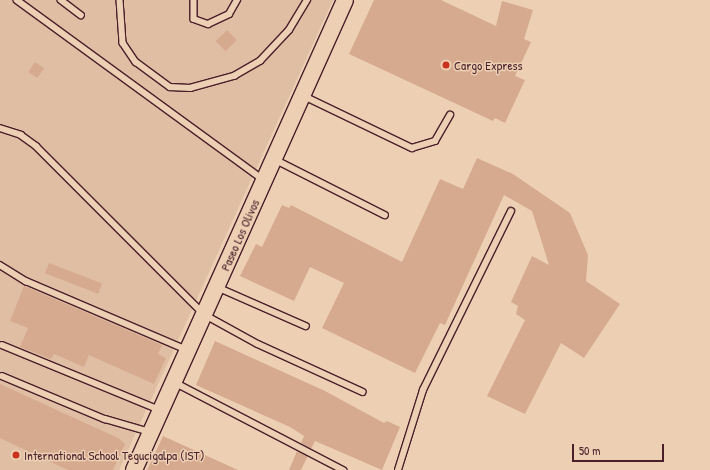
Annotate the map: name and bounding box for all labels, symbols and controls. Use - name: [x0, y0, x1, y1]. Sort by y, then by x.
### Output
- place label: Cargo Express: [454, 57, 523, 73]
- marker: Cargo Express: [441, 60, 451, 70]
- street label: Paseo Los Olivos: [217, 197, 263, 273]
- scale bar: [574, 436, 666, 462]
- text: 50 m: [579, 442, 600, 459]
- place label: International School Tegucigalpa (IST): [24, 447, 204, 463]
- marker: International School Tegucigalpa (IST): [11, 450, 21, 460]

